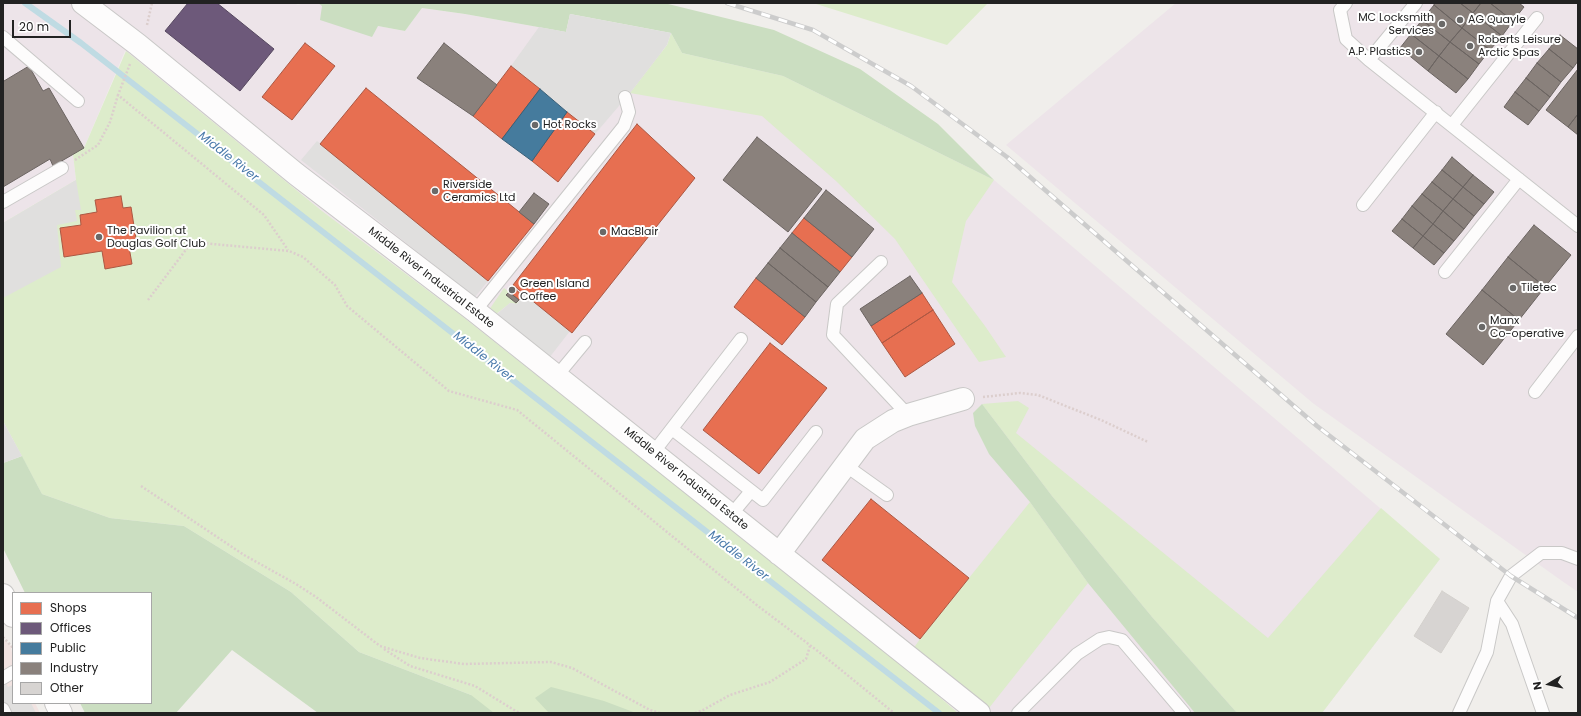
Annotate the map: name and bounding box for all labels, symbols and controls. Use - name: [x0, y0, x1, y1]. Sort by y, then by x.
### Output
- place label: MC Locksmith Services: [1358, 11, 1434, 37]
- scale bar: [14, 12, 73, 38]
- place label: AG Quayle: [1468, 13, 1526, 27]
- marker: AG Quayle: [1455, 15, 1465, 25]
- text: 20 m: [19, 18, 49, 35]
- marker: MC Locksmith Services: [1437, 19, 1447, 29]
- place label: Roberts Leisure Arctic Spas: [1478, 33, 1561, 59]
- marker: Roberts Leisure Arctic Spas: [1465, 41, 1475, 51]
- place label: A.P. Plastics: [1348, 45, 1411, 59]
- marker: A.P. Plastics: [1414, 47, 1424, 57]
- place label: Hot Rocks: [543, 118, 596, 132]
- marker: Hot Rocks: [530, 120, 540, 130]
- water label: Middle River: [195, 129, 261, 185]
- place label: Riverside Ceramics Ltd: [443, 178, 515, 204]
- marker: Riverside Ceramics Ltd: [430, 186, 440, 196]
- place label: The Pavilion at Douglas Golf Club: [107, 224, 206, 250]
- street label: Middle River Industrial Estate: [365, 225, 497, 331]
- place label: MacBlair: [611, 225, 658, 239]
- marker: MacBlair: [598, 227, 608, 237]
- marker: The Pavilion at Douglas Golf Club: [94, 232, 104, 242]
- place label: Green Island Coffee: [520, 277, 589, 303]
- place label: Tiletec: [1521, 281, 1557, 295]
- marker: Tiletec: [1508, 283, 1518, 293]
- marker: Green Island Coffee: [507, 285, 517, 295]
- place label: Manx Co-operative: [1490, 314, 1564, 340]
- marker: Manx Co-operative: [1477, 322, 1487, 332]
- water label: Middle River: [450, 329, 516, 385]
- street label: Middle River Industrial Estate: [621, 425, 751, 533]
- water label: Middle River: [705, 528, 771, 584]
- legend: [12, 592, 152, 704]
- text: Shops: [50, 599, 87, 616]
- text: Offices: [50, 619, 91, 636]
- text: Public: [50, 639, 86, 656]
- text: Industry: [50, 659, 98, 676]
- north arrow: [1529, 664, 1569, 704]
- text: Other: [50, 679, 83, 696]
- text: N: [1529, 681, 1546, 691]

